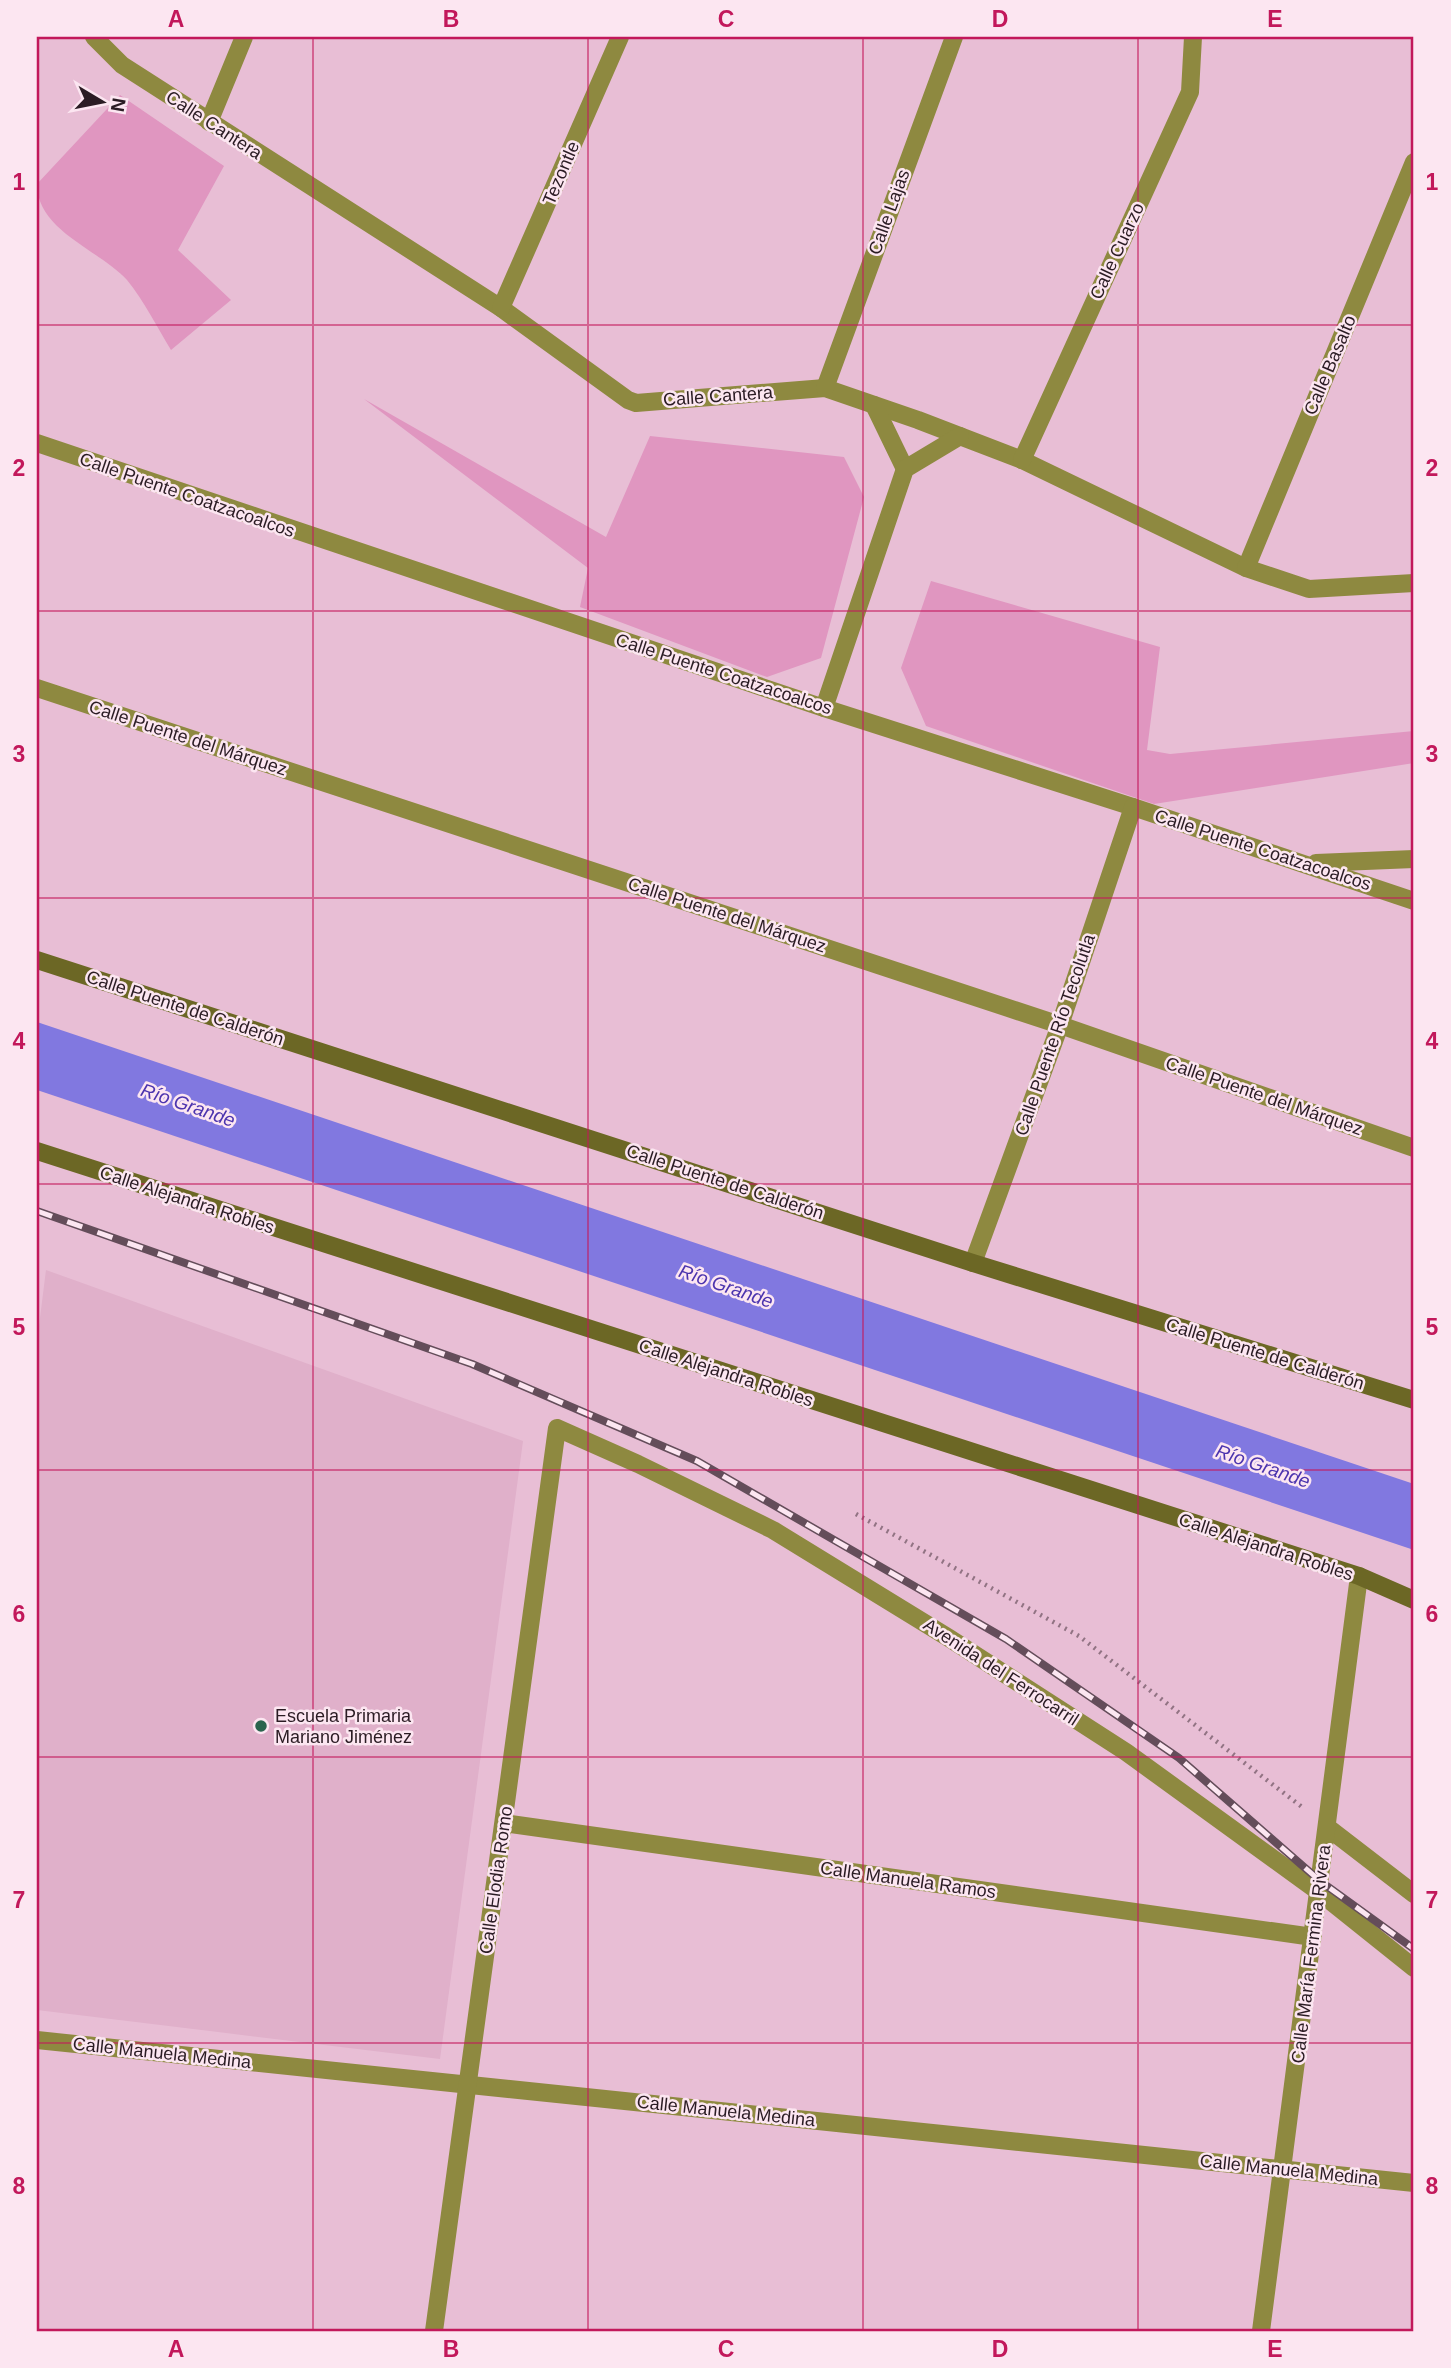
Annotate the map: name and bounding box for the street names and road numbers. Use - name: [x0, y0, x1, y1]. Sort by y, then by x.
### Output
- street label: Calle Cantera: [162, 87, 266, 164]
- street label: Tezontle: [539, 138, 583, 208]
- street label: Calle Lajas: [864, 167, 914, 257]
- street label: Calle Cuarzo: [1086, 200, 1148, 302]
- street label: Calle Basalto: [1300, 312, 1360, 418]
- street label: Calle Cantera: [662, 382, 775, 410]
- street label: Calle Puente Coatzacoalcos: [77, 449, 297, 541]
- street label: Calle Puente Coatzacoalcos: [613, 630, 835, 718]
- street label: Calle Puente del Márquez: [86, 696, 290, 780]
- street label: Calle Puente Coatzacoalcos: [1152, 806, 1374, 894]
- street label: Calle Puente del Márquez: [625, 873, 829, 957]
- street label: Calle Puente Río Tecolutla: [1011, 931, 1099, 1138]
- street label: Calle Puente de Calderón: [84, 967, 286, 1049]
- street label: Calle Puente del Márquez: [1163, 1053, 1365, 1139]
- street label: Calle Puente de Calderón: [624, 1141, 826, 1223]
- street label: Calle Alejandra Robles: [97, 1162, 277, 1238]
- street label: Calle Puente de Calderón: [1164, 1314, 1366, 1394]
- street label: Calle Alejandra Robles: [636, 1335, 816, 1411]
- street label: Calle Alejandra Robles: [1176, 1509, 1356, 1585]
- street label: Avenida del Ferrocarril: [920, 1614, 1082, 1730]
- street label: Calle Elodia Romo: [476, 1805, 516, 1955]
- street label: Calle María Fermina Rivera: [1288, 1843, 1334, 2064]
- street label: Calle Manuela Ramos: [819, 1858, 997, 1902]
- street label: Calle Manuela Medina: [72, 2034, 253, 2072]
- street label: Calle Manuela Medina: [636, 2092, 817, 2130]
- street label: Calle Manuela Medina: [1199, 2151, 1380, 2189]

